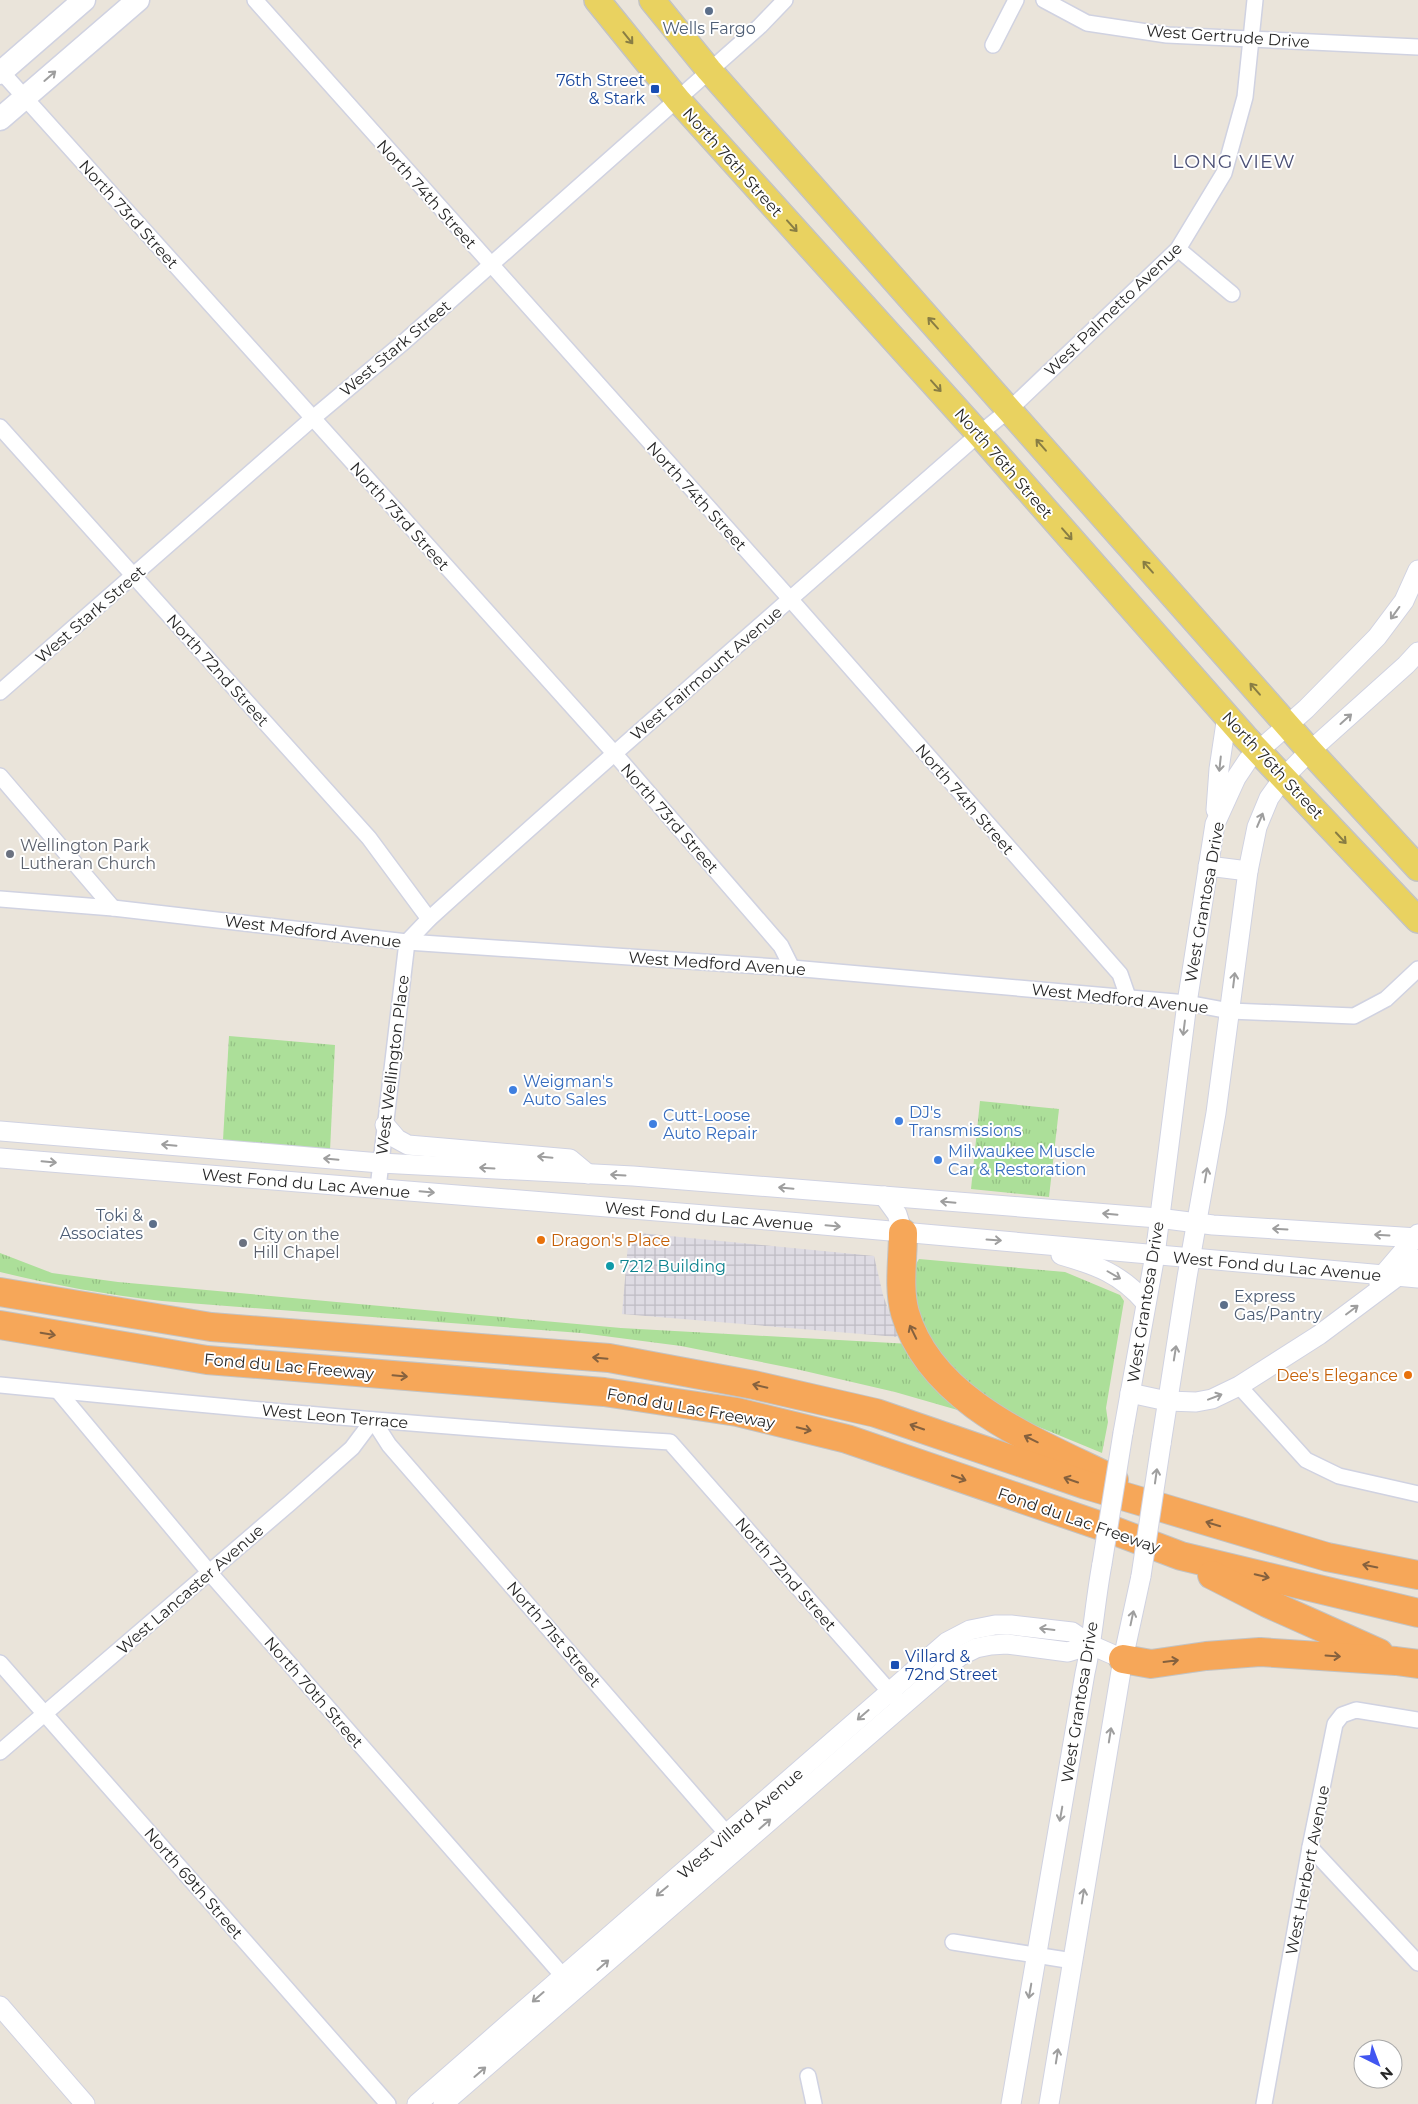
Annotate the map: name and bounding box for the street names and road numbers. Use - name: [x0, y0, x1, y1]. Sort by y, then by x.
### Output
- street label: West Gertrude Drive: [1145, 21, 1310, 52]
- street label: North 76th Street: [679, 104, 787, 221]
- street label: North 74th Street: [373, 136, 481, 253]
- street label: North 73rd Street: [75, 156, 183, 273]
- street label: West Palmetto Avenue: [1041, 239, 1186, 380]
- street label: West Stark Street: [336, 296, 455, 400]
- street label: North 76th Street: [951, 404, 1057, 523]
- street label: North 74th Street: [643, 438, 751, 555]
- street label: North 73rd Street: [346, 458, 454, 575]
- street label: West Stark Street: [32, 561, 149, 667]
- street label: West Fairmount Avenue: [627, 602, 786, 744]
- street label: North 72nd Street: [162, 610, 273, 731]
- street label: North 76th Street: [1218, 708, 1328, 823]
- street label: North 74th Street: [912, 740, 1018, 859]
- street label: North 73rd Street: [617, 760, 723, 877]
- street label: West Grantosa Drive: [1181, 820, 1228, 984]
- street label: West Medford Avenue: [224, 911, 402, 952]
- street label: West Medford Avenue: [628, 948, 806, 979]
- street label: West Wellington Place: [372, 974, 413, 1156]
- street label: West Medford Avenue: [1031, 980, 1209, 1017]
- street label: West Fond du Lac Avenue: [201, 1165, 411, 1202]
- street label: West Fond du Lac Avenue: [604, 1198, 814, 1235]
- street label: West Grantosa Drive: [1123, 1220, 1168, 1384]
- street label: West Fond du Lac Avenue: [1172, 1248, 1382, 1285]
- street label: Fond du Lac Freeway: [203, 1350, 375, 1383]
- street label: Fond du Lac Freeway: [605, 1384, 777, 1433]
- street label: West Leon Terrace: [261, 1401, 409, 1432]
- street label: Fond du Lac Freeway: [995, 1484, 1163, 1557]
- street label: North 72nd Street: [731, 1514, 840, 1635]
- street label: West Lancaster Avenue: [113, 1521, 267, 1658]
- street label: North 71st Street: [503, 1578, 605, 1691]
- street label: West Grantosa Drive: [1057, 1620, 1102, 1784]
- street label: North 70th Street: [260, 1633, 367, 1752]
- street label: West Villard Avenue: [674, 1764, 807, 1883]
- street label: West Herbert Avenue: [1282, 1784, 1333, 1956]
- street label: North 69th Street: [140, 1824, 247, 1943]

